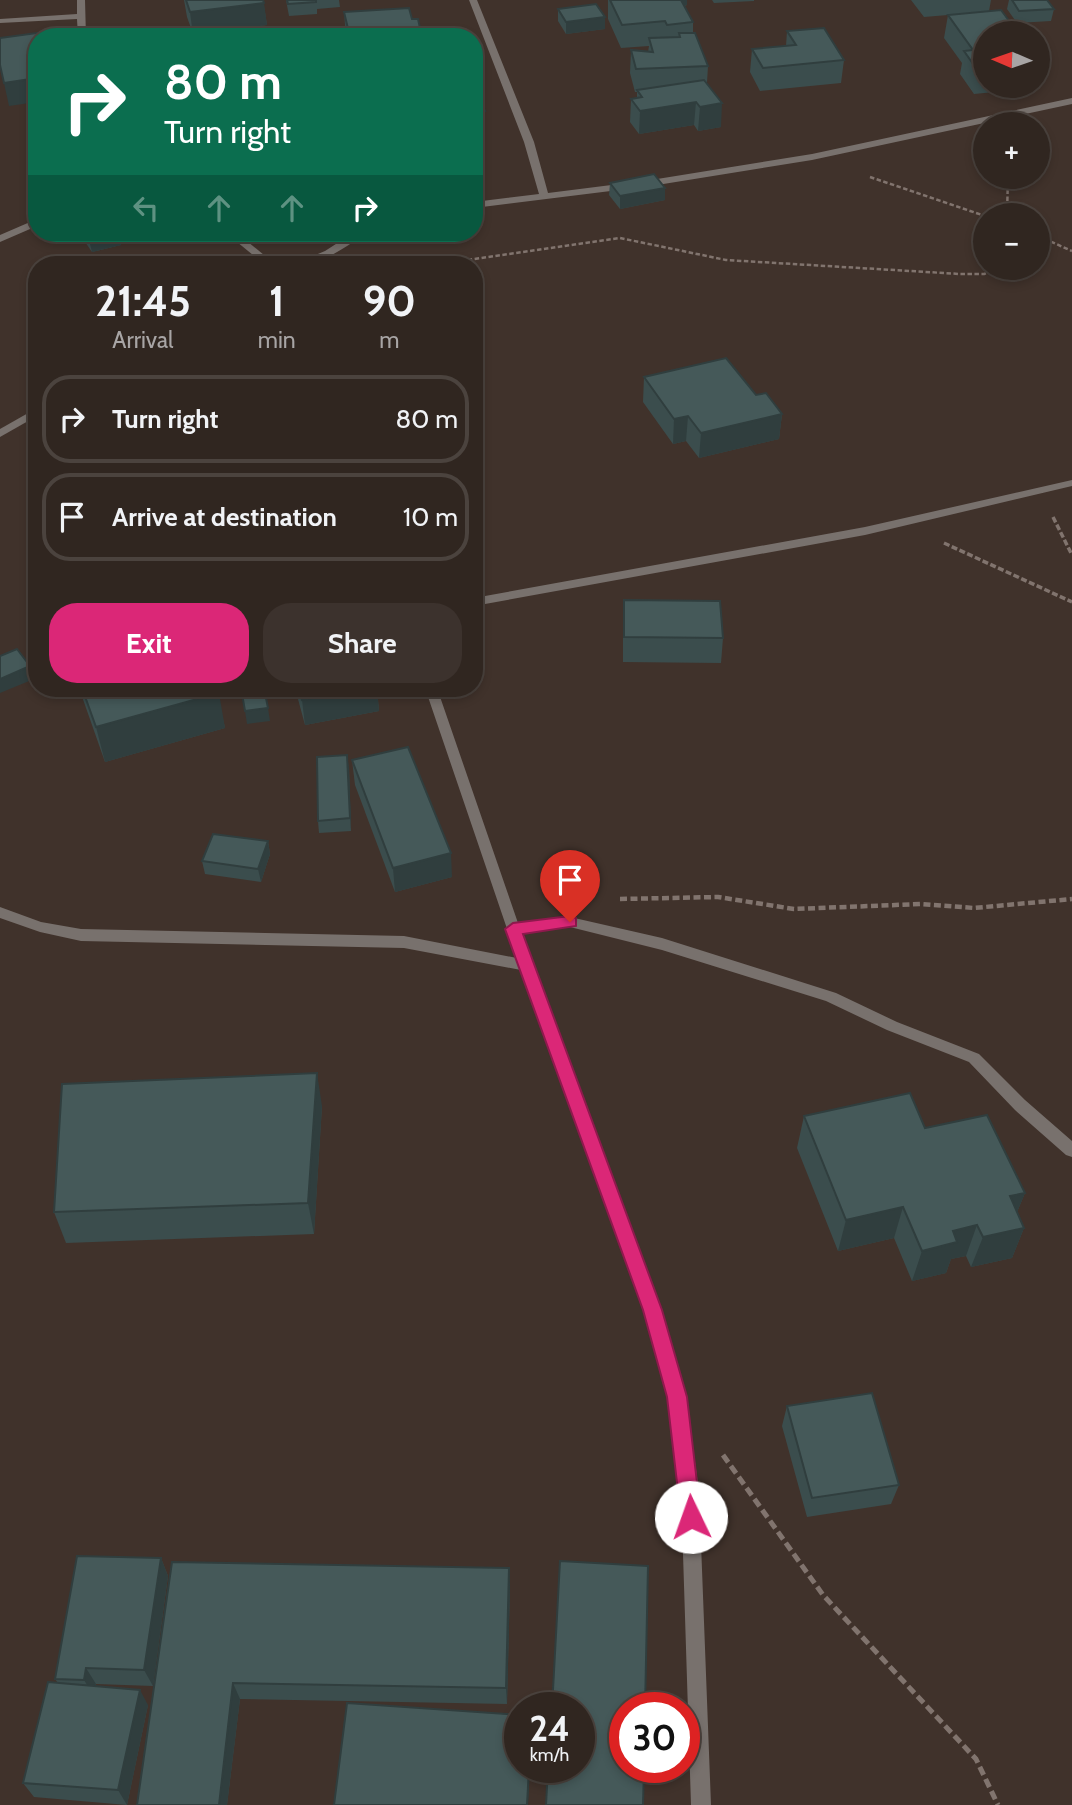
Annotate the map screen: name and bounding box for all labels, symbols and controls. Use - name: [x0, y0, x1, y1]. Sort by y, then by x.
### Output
- north arrow: [973, 21, 1050, 98]
- map controls: [973, 21, 1050, 280]
- text: 80 m: [164, 52, 282, 111]
- icon: right: [49, 56, 140, 147]
- text: Turn right: [164, 112, 291, 151]
- button: +: [973, 112, 1050, 189]
- icon: left: [127, 189, 165, 227]
- icon: ahead: [200, 189, 238, 227]
- icon: ahead: [273, 189, 311, 227]
- icon: right: [346, 189, 384, 227]
- button: −: [973, 203, 1050, 280]
- text: 21:45: [95, 275, 191, 327]
- text: 1: [269, 275, 284, 327]
- text: 90: [363, 275, 416, 327]
- text: Arrival: [112, 326, 173, 354]
- text: min: [258, 326, 296, 354]
- text: m: [379, 326, 399, 354]
- icon: right: [53, 400, 91, 438]
- text: Turn right: [112, 403, 218, 435]
- text: 80 m: [395, 403, 458, 435]
- icon: arrive: [53, 498, 91, 536]
- text: Arrive at destination: [112, 501, 337, 533]
- text: 10 m: [403, 501, 458, 533]
- button: Exit: [49, 603, 249, 683]
- button: Share: [263, 603, 462, 683]
- pin: [540, 850, 600, 922]
- icon: arrive: [551, 861, 589, 899]
- position arrow: [654, 1480, 728, 1554]
- speed limit sign: 30: [609, 1692, 700, 1783]
- text: 24: [529, 1707, 570, 1750]
- text: km/h: [530, 1744, 569, 1766]

